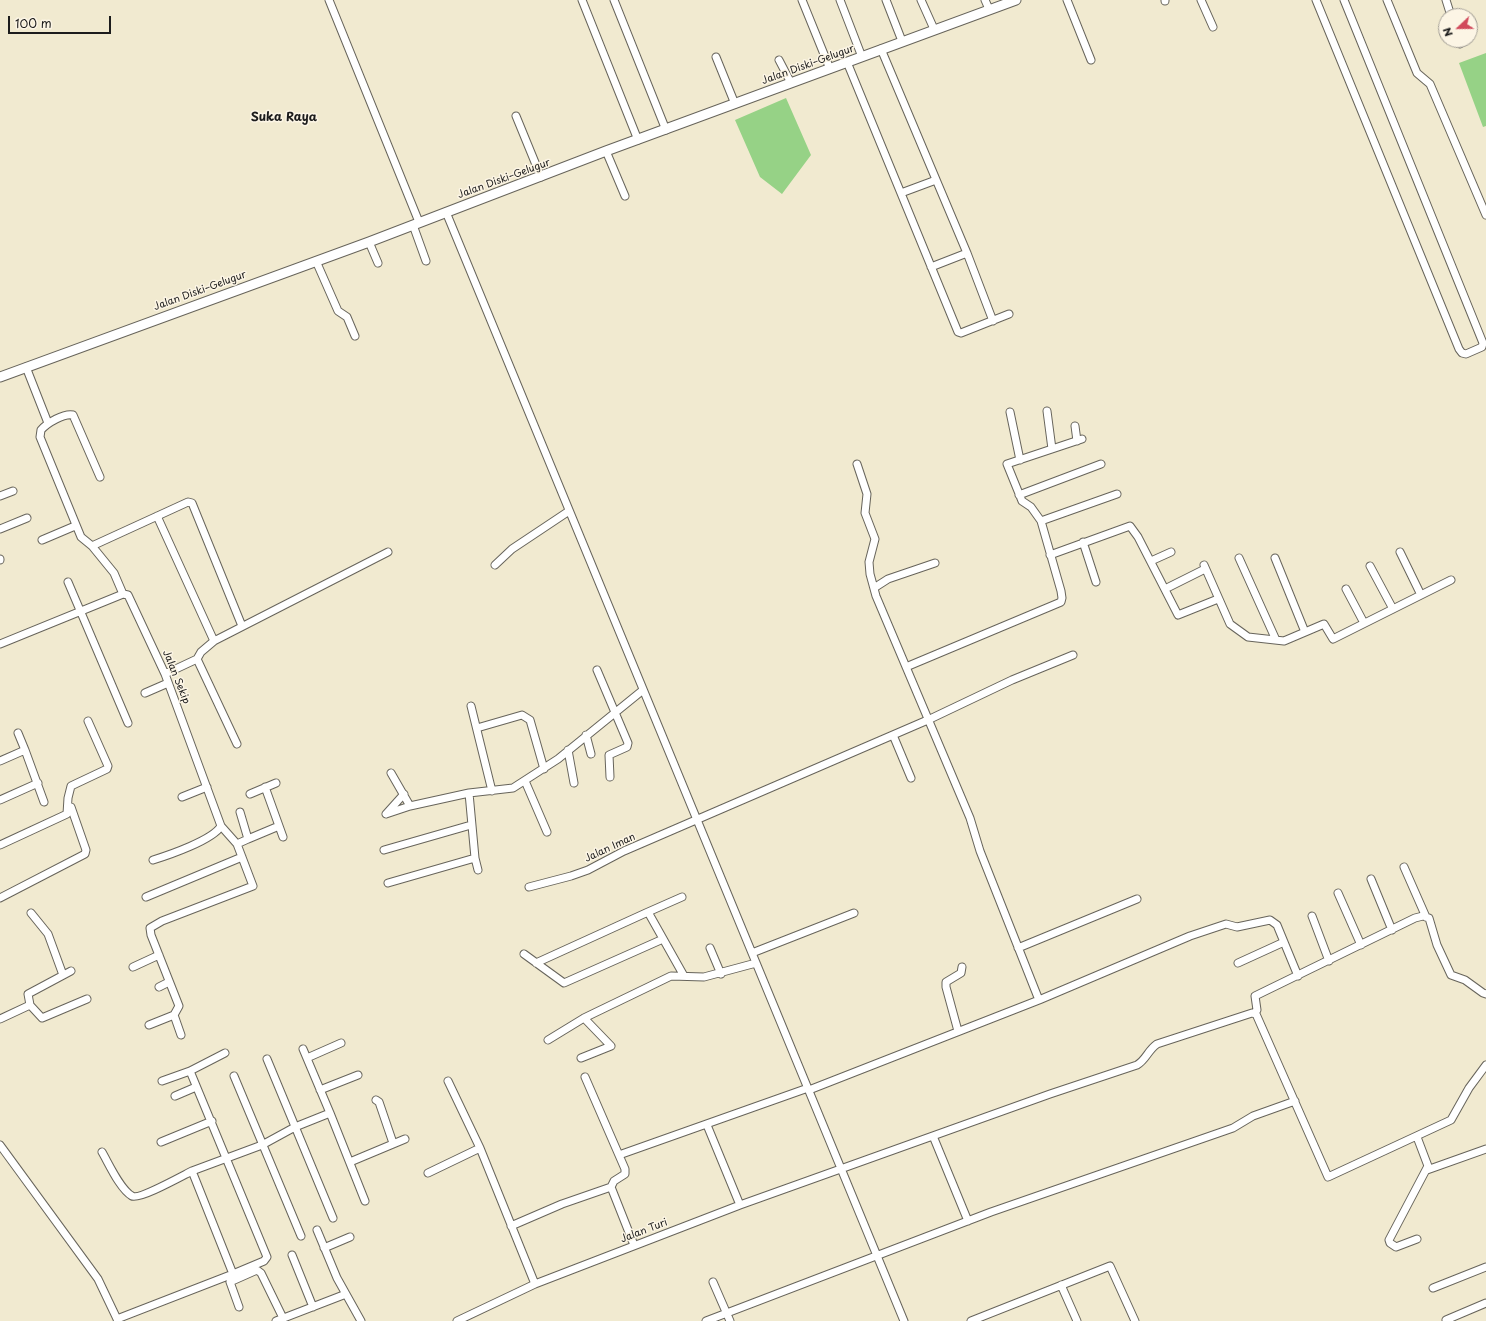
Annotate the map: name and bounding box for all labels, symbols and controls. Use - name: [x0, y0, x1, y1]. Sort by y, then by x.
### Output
- scale bar: [10, 8, 113, 34]
- north arrow: [1438, 8, 1478, 48]
- text: 100 m: [15, 14, 52, 32]
- text: N: [1438, 25, 1457, 40]
- street label: Jalan Diski–Gelugur: [760, 43, 856, 87]
- district label: Suka Raya: [251, 111, 317, 125]
- street label: Jalan Diski–Gelugur: [456, 157, 552, 201]
- street label: Jalan Diski–Gelugur: [152, 269, 248, 313]
- street label: Jalan Sekip: [160, 648, 192, 706]
- street label: Jalan Iman: [583, 831, 637, 865]
- street label: Jalan Turi: [619, 1217, 669, 1245]

